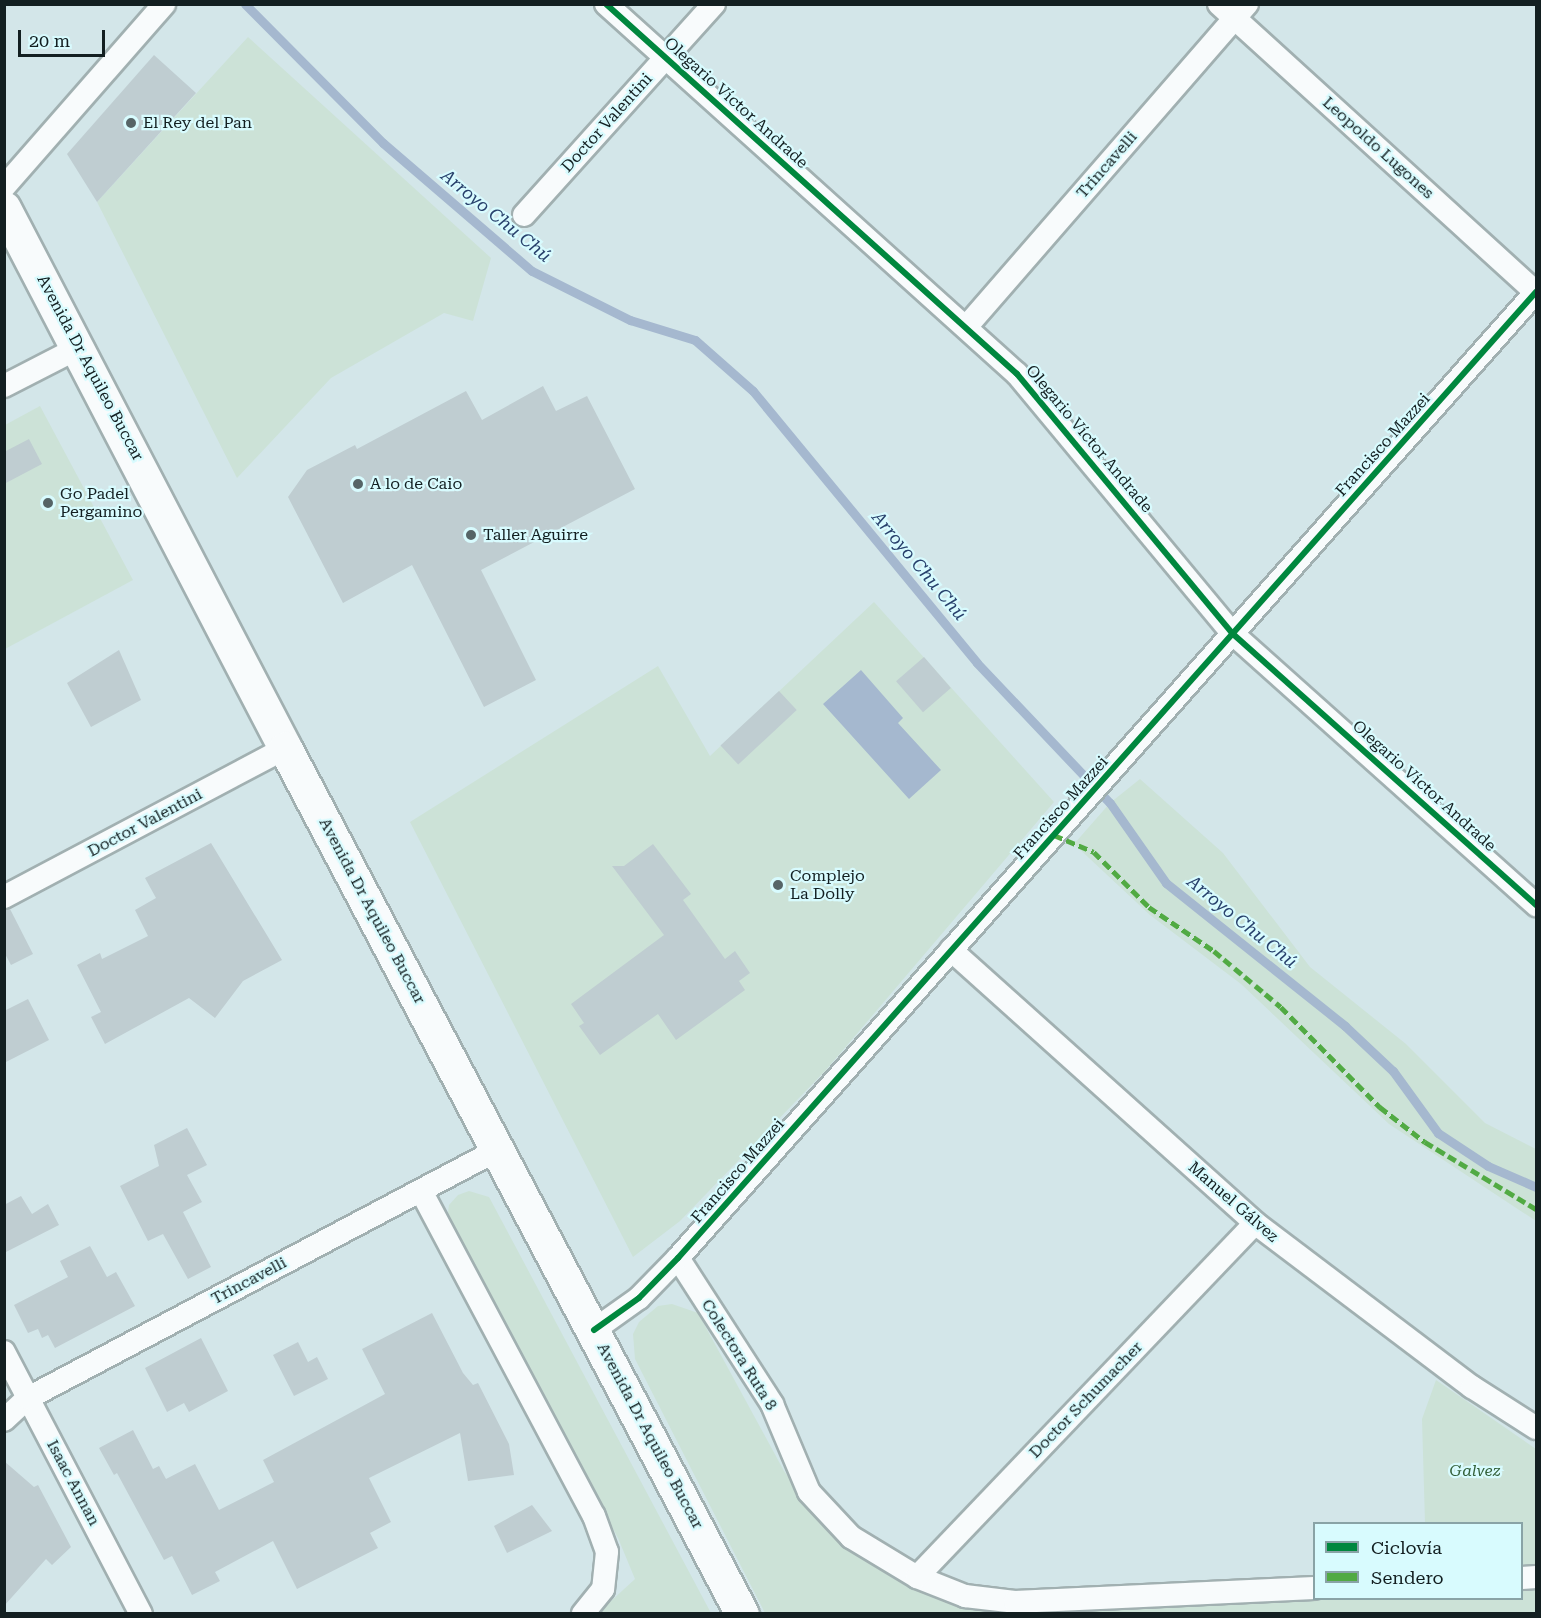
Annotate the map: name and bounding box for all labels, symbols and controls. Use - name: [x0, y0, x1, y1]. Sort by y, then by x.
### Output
- scale bar: [21, 18, 108, 56]
- text: 20 m: [29, 30, 70, 51]
- street label: Olegario Víctor Andrade: [660, 33, 812, 173]
- street label: Doctor Valentini: [557, 69, 657, 177]
- street label: Leopoldo Lugones: [1318, 93, 1438, 203]
- place label: El Rey del Pan: [143, 113, 252, 133]
- marker: El Rey del Pan: [124, 116, 138, 130]
- street label: Trincavelli: [1073, 128, 1141, 202]
- water label: Arroyo Chu Chú: [437, 165, 555, 267]
- street label: Avenida Dr Aquileo Buccar: [33, 272, 147, 464]
- street label: Olegario Víctor Andrade: [1022, 361, 1156, 517]
- street label: Francisco Mazzei: [1332, 389, 1434, 501]
- place label: A lo de Caio: [370, 474, 462, 494]
- marker: A lo de Caio: [351, 477, 365, 491]
- place label: Go Padel Pergamino: [60, 484, 142, 522]
- marker: Go Padel Pergamino: [41, 496, 55, 510]
- water label: Arroyo Chu Chú: [867, 507, 971, 625]
- place label: Taller Aguirre: [483, 525, 588, 545]
- marker: Taller Aguirre: [464, 528, 478, 542]
- street label: Olegario Víctor Andrade: [1348, 716, 1500, 856]
- street label: Francisco Mazzei: [1010, 752, 1112, 864]
- street label: Doctor Valentini: [85, 785, 205, 861]
- street label: Avenida Dr Aquileo Buccar: [315, 815, 429, 1007]
- place label: Complejo La Dolly: [790, 866, 865, 904]
- water label: Arroyo Chu Chú: [1183, 871, 1301, 973]
- marker: Complejo La Dolly: [771, 878, 785, 892]
- street label: Francisco Mazzei: [687, 1115, 789, 1227]
- street label: Manuel Gálvez: [1184, 1158, 1282, 1246]
- street label: Trincavelli: [208, 1253, 290, 1309]
- street label: Colectora Ruta 8: [697, 1296, 781, 1414]
- street label: Doctor Schumacher: [1025, 1338, 1147, 1462]
- street label: Avenida Dr Aquileo Buccar: [593, 1340, 707, 1532]
- street label: Isaac Annan: [42, 1437, 104, 1529]
- park label: Galvez: [1450, 1461, 1500, 1481]
- legend: [1313, 1522, 1523, 1600]
- text: Ciclovía: [1371, 1537, 1442, 1558]
- text: Sendero: [1371, 1567, 1444, 1588]

